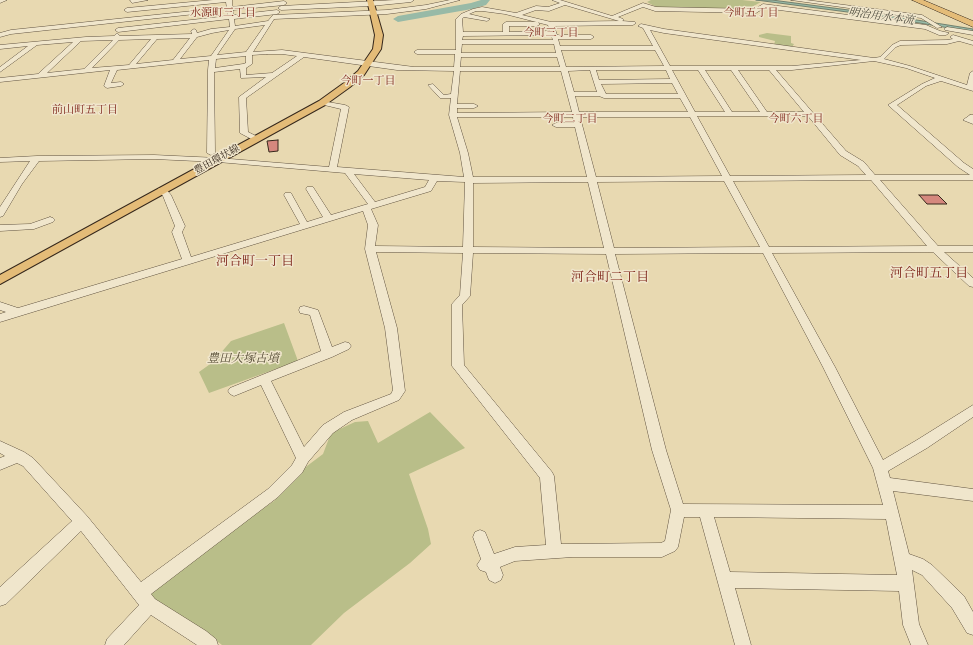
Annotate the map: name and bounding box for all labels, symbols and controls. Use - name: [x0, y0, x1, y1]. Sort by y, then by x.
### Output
- district label: 水源町三丁目: [190, 6, 256, 20]
- district label: 今町五丁目: [724, 6, 778, 20]
- water label: 明治用水本流: [847, 6, 915, 28]
- district label: 今町三丁目: [524, 26, 578, 40]
- district label: 今町一丁目: [341, 74, 395, 88]
- district label: 前山町五丁目: [52, 103, 118, 117]
- district label: 今町二丁目: [543, 112, 597, 126]
- district label: 今町六丁目: [769, 112, 823, 126]
- street label: 豊田環状線: [192, 143, 242, 177]
- district label: 河合町一丁目: [216, 254, 294, 270]
- district label: 河合町五丁目: [890, 266, 968, 282]
- district label: 河合町二丁目: [571, 270, 649, 286]
- park label: 豊田大塚古墳: [207, 352, 279, 366]

